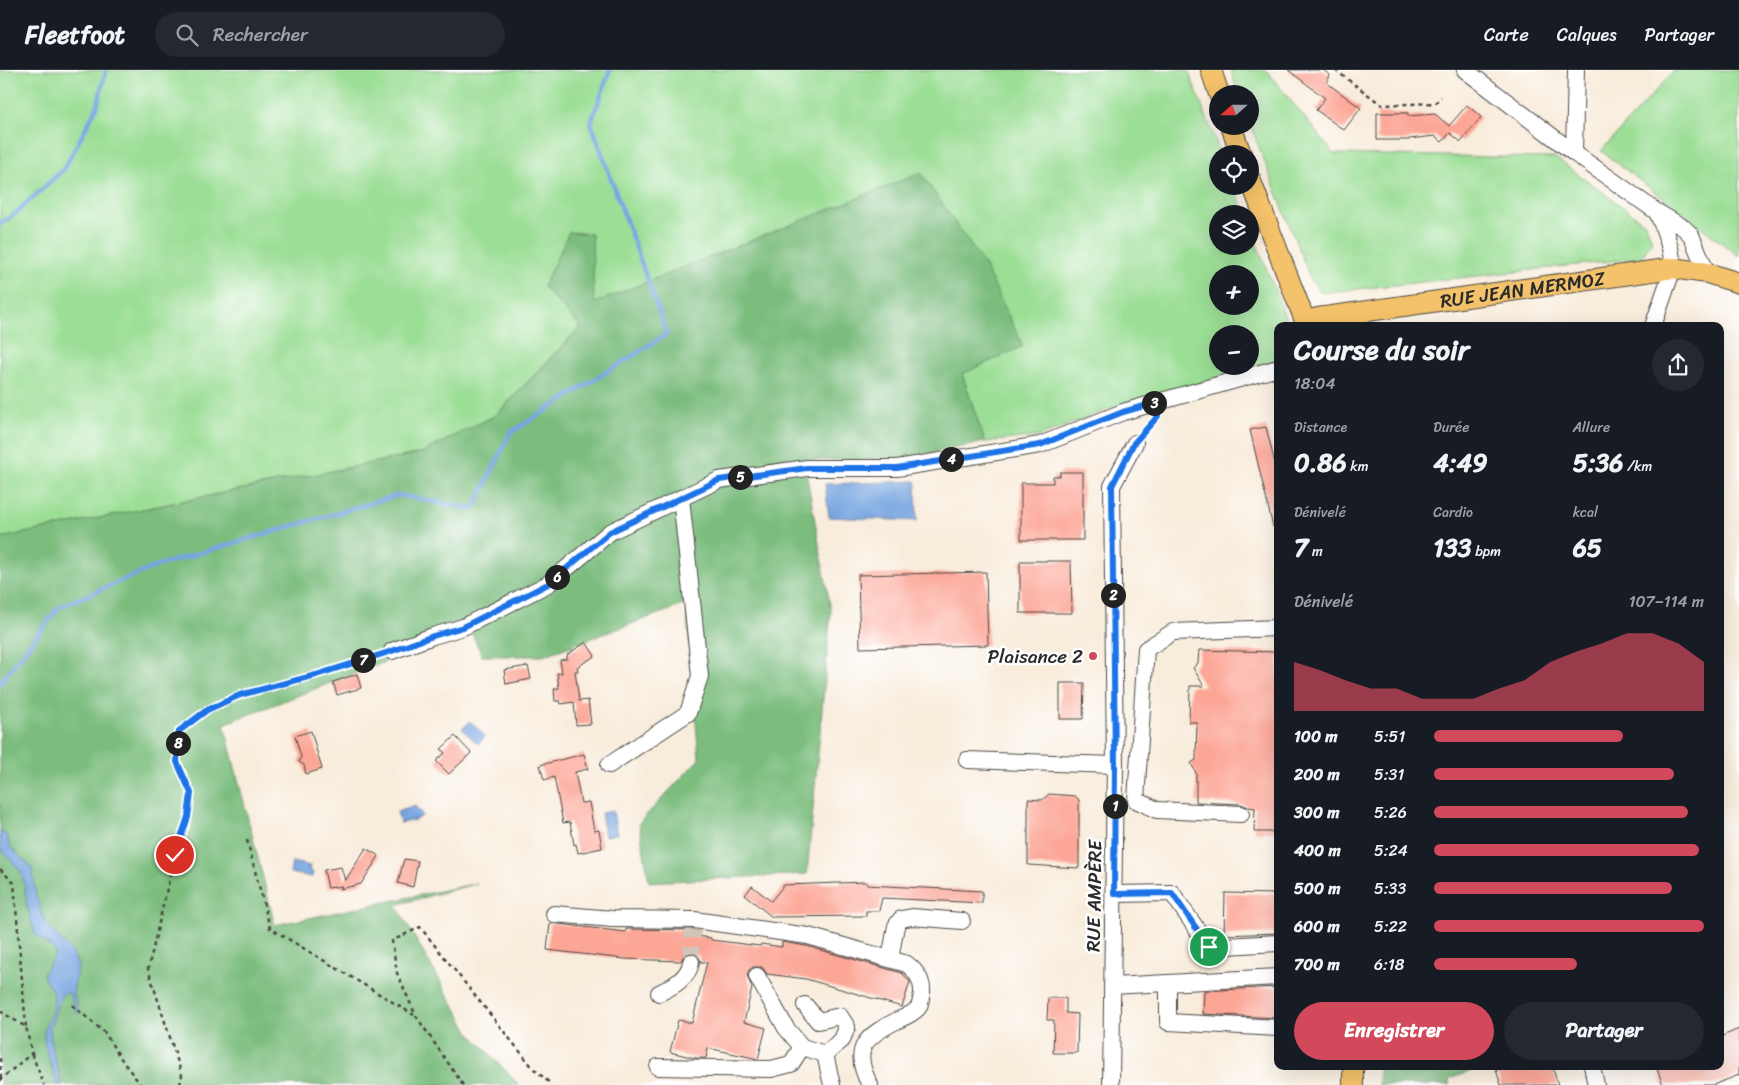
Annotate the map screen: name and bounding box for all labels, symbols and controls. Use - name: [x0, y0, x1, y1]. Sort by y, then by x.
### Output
- search box: [155, 12, 505, 57]
- text: Fleetfoot: [25, 14, 125, 56]
- text: Rechercher: [213, 18, 308, 51]
- text: Carte: [1484, 19, 1529, 51]
- text: Calques: [1557, 19, 1617, 51]
- text: Partager: [1645, 19, 1714, 51]
- icon: search: [173, 21, 201, 49]
- north arrow: [1209, 85, 1259, 135]
- map controls: [1209, 85, 1259, 375]
- button: locate: [1209, 145, 1259, 195]
- button: layers: [1209, 205, 1259, 255]
- street label: RUE JEAN MERMOZ: [1438, 261, 1608, 317]
- button: +: [1209, 265, 1259, 315]
- button: −: [1209, 325, 1259, 375]
- text: Course du soir: [1294, 325, 1469, 374]
- button: share: [1652, 339, 1704, 391]
- text: 18:04: [1294, 369, 1335, 398]
- pin: 3: [1142, 390, 1166, 416]
- text: 3: [1151, 391, 1158, 416]
- text: Distance: [1294, 415, 1347, 440]
- text: Durée: [1433, 415, 1469, 440]
- text: Allure: [1573, 415, 1610, 440]
- text: 0.86: [1294, 440, 1347, 485]
- text: 4:49: [1433, 440, 1487, 485]
- text: 5:36: [1573, 440, 1623, 485]
- pin: 4: [938, 446, 964, 472]
- text: 4: [947, 447, 956, 472]
- text: km: [1347, 454, 1368, 479]
- text: /km: [1623, 454, 1652, 479]
- pin: 5: [728, 464, 752, 490]
- text: 5: [736, 465, 745, 490]
- text: Dénivelé: [1294, 500, 1346, 525]
- text: Cardio: [1433, 500, 1473, 525]
- text: kcal: [1573, 500, 1598, 525]
- text: 7: [1294, 525, 1308, 570]
- text: 133: [1433, 525, 1472, 570]
- text: 65: [1573, 525, 1602, 570]
- text: m: [1308, 539, 1323, 564]
- text: bpm: [1472, 539, 1501, 564]
- pin: 6: [544, 564, 570, 590]
- text: 6: [554, 565, 561, 590]
- pin: 2: [1100, 582, 1126, 608]
- text: 2: [1109, 583, 1118, 608]
- text: Dénivelé: [1294, 587, 1353, 616]
- text: 107–114 m: [1629, 587, 1704, 616]
- place label: Plaisance 2: [988, 640, 1083, 673]
- pin: 7: [350, 648, 376, 672]
- text: 7: [360, 648, 368, 673]
- marker: Plaisance 2: [1087, 650, 1099, 662]
- text: 100 m: [1294, 722, 1338, 751]
- text: 5:51: [1374, 722, 1405, 751]
- pin: 8: [166, 730, 190, 756]
- text: 8: [174, 731, 183, 756]
- text: 200 m: [1294, 760, 1340, 789]
- text: 5:31: [1374, 760, 1404, 789]
- pin: 1: [1102, 794, 1128, 818]
- text: 1: [1112, 794, 1119, 819]
- text: 300 m: [1294, 798, 1339, 827]
- text: 5:26: [1374, 798, 1407, 827]
- pin: [154, 834, 196, 876]
- text: 400 m: [1294, 836, 1341, 865]
- text: 5:24: [1374, 836, 1408, 865]
- street label: RUE AMPÈRE: [1077, 838, 1111, 952]
- icon: check: [161, 841, 189, 869]
- text: 500 m: [1294, 874, 1340, 903]
- text: 5:33: [1374, 874, 1406, 903]
- text: 600 m: [1294, 912, 1340, 941]
- text: 5:22: [1374, 912, 1407, 941]
- pin: [1188, 926, 1230, 968]
- icon: arrive: [1195, 933, 1223, 961]
- text: 700 m: [1294, 950, 1340, 979]
- text: 6:18: [1374, 950, 1404, 979]
- button: Enregistrer: [1294, 1002, 1494, 1060]
- button: Partager: [1504, 1002, 1704, 1060]

